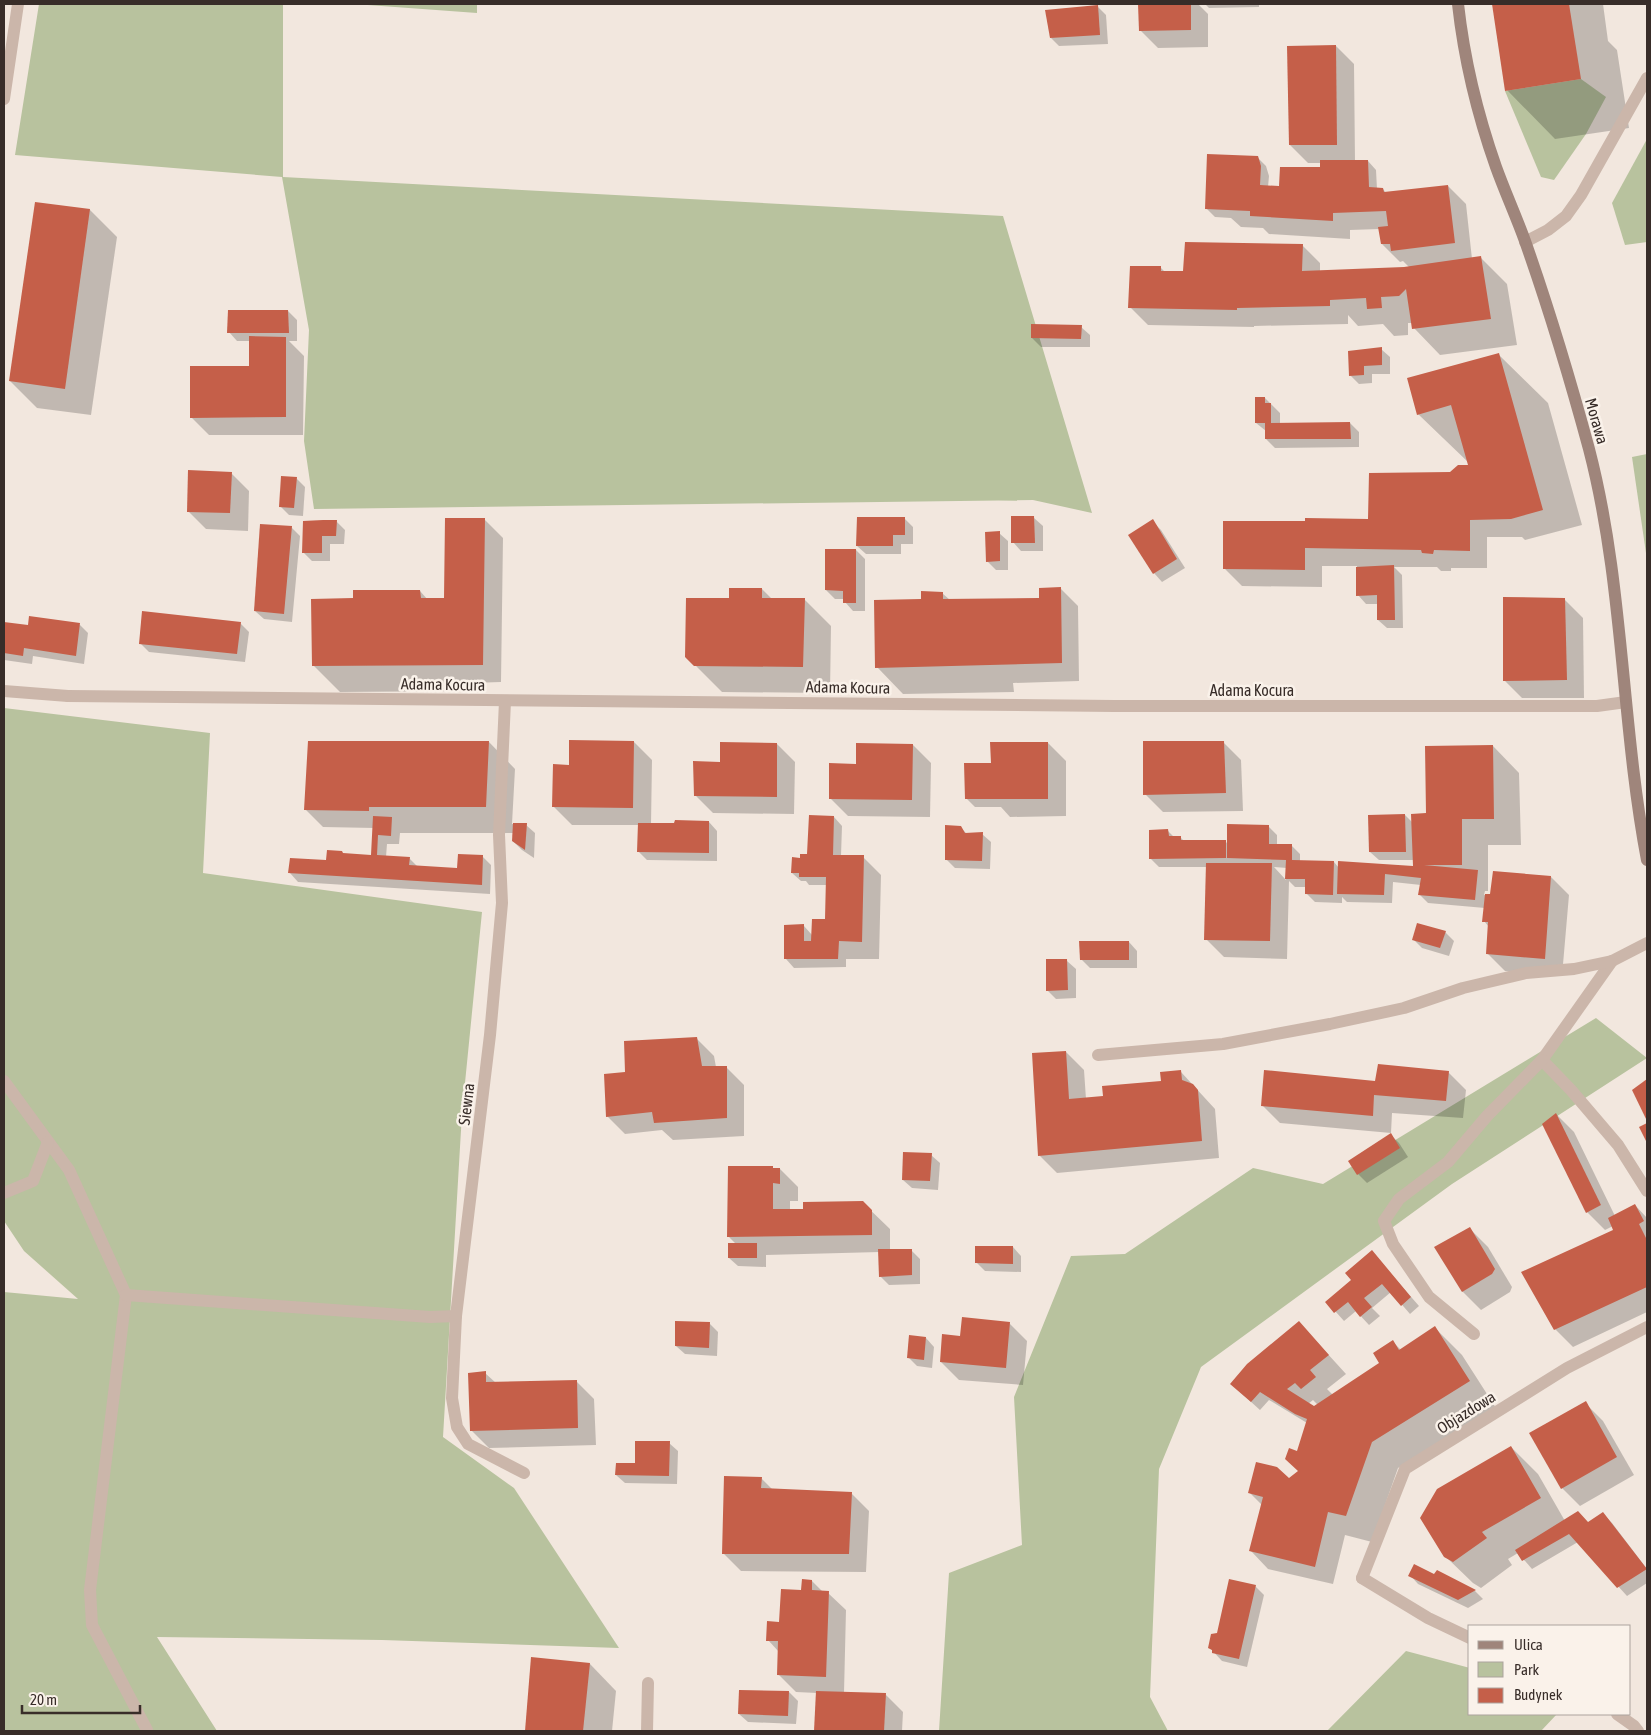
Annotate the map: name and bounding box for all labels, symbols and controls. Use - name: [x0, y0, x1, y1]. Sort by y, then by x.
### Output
- street label: Morawa: [1582, 396, 1612, 446]
- street label: Adama Kocura: [401, 674, 485, 694]
- street label: Adama Kocura: [806, 677, 890, 697]
- street label: Adama Kocura: [1210, 681, 1294, 699]
- street label: Siewna: [454, 1082, 478, 1126]
- street label: Objazdowa: [1433, 1387, 1499, 1438]
- legend: [1468, 1625, 1631, 1715]
- text: Ulica: [1514, 1636, 1543, 1653]
- text: Park: [1514, 1661, 1539, 1678]
- scale bar: [22, 1682, 140, 1714]
- text: Budynek: [1514, 1686, 1563, 1703]
- text: 20 m: [30, 1691, 57, 1708]

